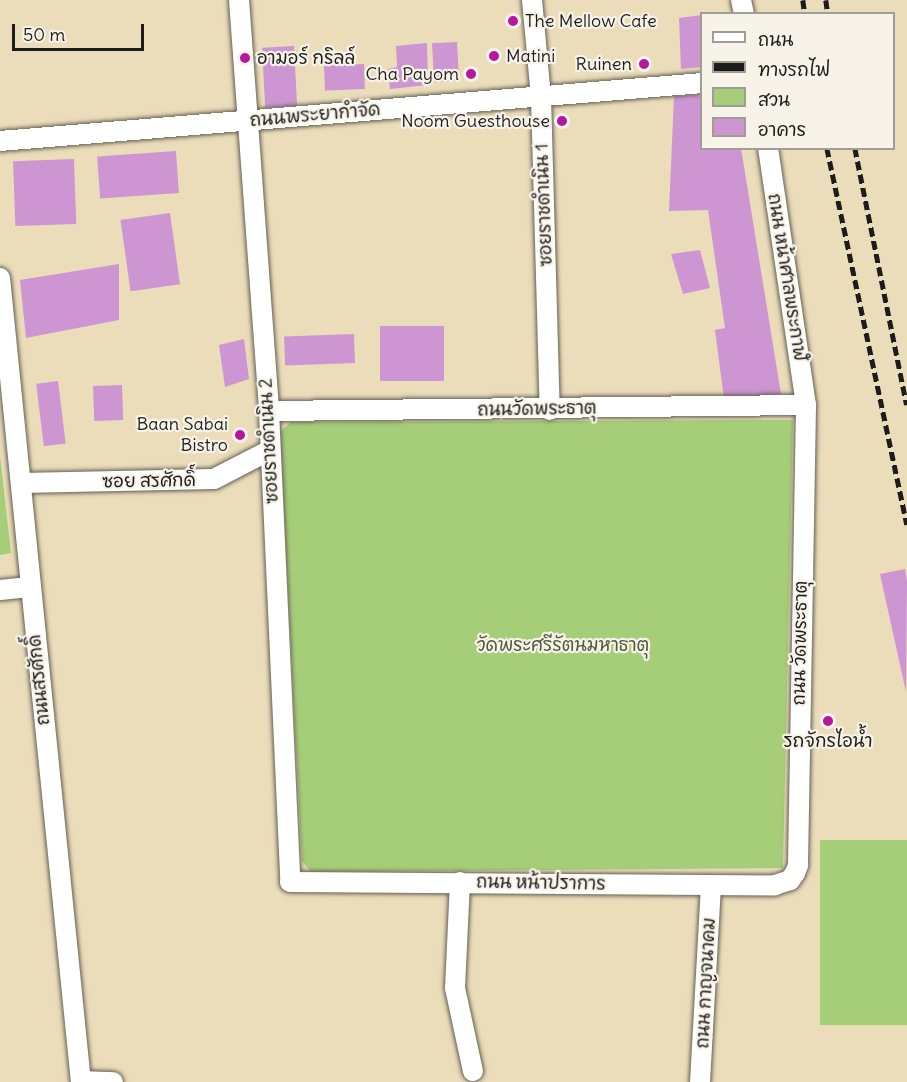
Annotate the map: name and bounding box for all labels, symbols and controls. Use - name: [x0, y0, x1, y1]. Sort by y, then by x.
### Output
- place label: The Mellow Cafe: [525, 10, 657, 32]
- scale bar: [15, 12, 147, 50]
- legend: [700, 12, 895, 150]
- marker: The Mellow Cafe: [506, 14, 520, 28]
- text: 50 m: [23, 23, 65, 46]
- text: ถนน: [758, 28, 793, 51]
- place label: Matini: [506, 45, 555, 67]
- place label: อามอร์ กริลล์: [257, 47, 355, 69]
- marker: Matini: [487, 49, 501, 63]
- marker: อามอร์ กริลล์: [238, 51, 252, 65]
- place label: Ruinen: [576, 53, 632, 75]
- marker: Ruinen: [637, 57, 651, 71]
- text: ทางรถไฟ: [758, 58, 830, 81]
- place label: Cha Payom: [366, 63, 459, 85]
- marker: Cha Payom: [464, 67, 478, 81]
- text: สวน: [758, 88, 790, 111]
- street label: ถนนพระยากำจัด: [249, 99, 381, 131]
- place label: Noom Guesthouse: [401, 110, 550, 132]
- marker: Noom Guesthouse: [555, 114, 569, 128]
- text: อาคาร: [758, 118, 806, 141]
- street label: ซอยราชดำเนิน 1: [531, 143, 557, 267]
- street label: ถนน หน้าศาลพระกาฬ: [763, 192, 811, 362]
- street label: ซอยราชดำเนิน 2: [255, 378, 283, 504]
- street label: ถนนวัดพระธาตุ: [477, 397, 597, 421]
- place label: Baan Sabai Bistro: [136, 414, 228, 456]
- marker: Baan Sabai Bistro: [233, 428, 247, 442]
- street label: ซอย สรศักดิ์: [102, 469, 196, 493]
- street label: ถนน วัดพระธาตุ: [788, 580, 812, 706]
- street label: ถนนสรศักดิ์: [23, 634, 55, 726]
- park label: วัดพระศรีรัตนมหาธาตุ: [477, 634, 649, 656]
- marker: รถจักรไอน้ำ: [821, 714, 835, 728]
- place label: รถจักรไอน้ำ: [783, 730, 873, 752]
- street label: ถนน หน้าปราการ: [476, 871, 606, 895]
- street label: ถนน กาญจนาคม: [692, 917, 720, 1049]

